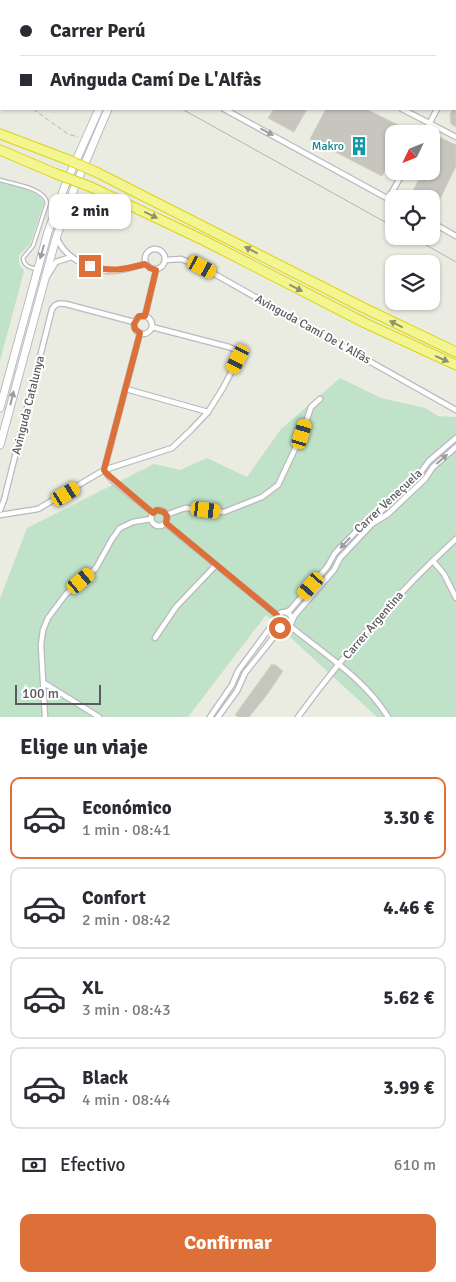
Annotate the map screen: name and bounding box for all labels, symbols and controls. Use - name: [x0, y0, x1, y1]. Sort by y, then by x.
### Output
- text: Carrer Perú: [50, 19, 145, 43]
- text: Avinguda Camí De L'Alfàs: [50, 68, 261, 92]
- north arrow: [385, 125, 440, 180]
- map controls: [385, 125, 440, 310]
- one-way arrow: [259, 128, 274, 136]
- building icon: Makro: [348, 135, 370, 157]
- place label: Makro: [312, 139, 344, 154]
- button: locate: [385, 190, 440, 245]
- callout: 2 min: [49, 194, 131, 228]
- text: 2 min: [71, 201, 109, 221]
- one-way arrow: [143, 211, 158, 219]
- one-way arrow: [38, 244, 46, 259]
- one-way arrow: [244, 246, 259, 254]
- car: [185, 253, 218, 281]
- route end: [79, 255, 101, 277]
- button: layers: [385, 255, 440, 310]
- one-way arrow: [288, 284, 303, 292]
- street label: Avinguda Camí De L'Alfàs: [252, 291, 373, 368]
- one-way arrow: [389, 320, 403, 328]
- car: [224, 342, 251, 376]
- street label: Avinguda Catalunya: [9, 354, 48, 456]
- one-way arrow: [435, 356, 449, 364]
- one-way arrow: [8, 391, 16, 406]
- car: [290, 417, 313, 451]
- one-way arrow: [436, 453, 449, 464]
- street label: Carrer Veneçuela: [351, 466, 425, 537]
- car: [49, 480, 82, 508]
- car: [190, 501, 221, 519]
- one-way arrow: [339, 536, 351, 548]
- car: [64, 566, 97, 596]
- car: [295, 570, 326, 602]
- street label: Carrer Argentina: [340, 588, 407, 663]
- route start: [269, 617, 291, 639]
- scale bar: [15, 682, 101, 705]
- text: 100 m: [22, 685, 59, 702]
- text: Elige un viaje: [20, 733, 148, 760]
- icon: car: [22, 796, 67, 841]
- text: Económico: [82, 796, 172, 820]
- text: 3.30 €: [383, 806, 434, 830]
- text: 1 min · 08:41: [82, 820, 171, 840]
- icon: car: [22, 886, 67, 931]
- text: Confort: [82, 886, 146, 910]
- text: 4.46 €: [383, 896, 434, 920]
- text: 2 min · 08:42: [82, 910, 171, 930]
- icon: car: [22, 976, 67, 1021]
- text: XL: [82, 976, 104, 1000]
- text: 5.62 €: [383, 986, 434, 1010]
- text: 3 min · 08:43: [82, 1000, 171, 1020]
- icon: car: [22, 1066, 67, 1111]
- text: Black: [82, 1066, 128, 1090]
- text: 3.99 €: [383, 1076, 434, 1100]
- text: 4 min · 08:44: [82, 1090, 171, 1110]
- icon: cash: [20, 1151, 48, 1179]
- text: Efectivo: [60, 1153, 125, 1177]
- text: 610 m: [394, 1155, 436, 1175]
- button: Confirmar: [20, 1214, 436, 1272]

